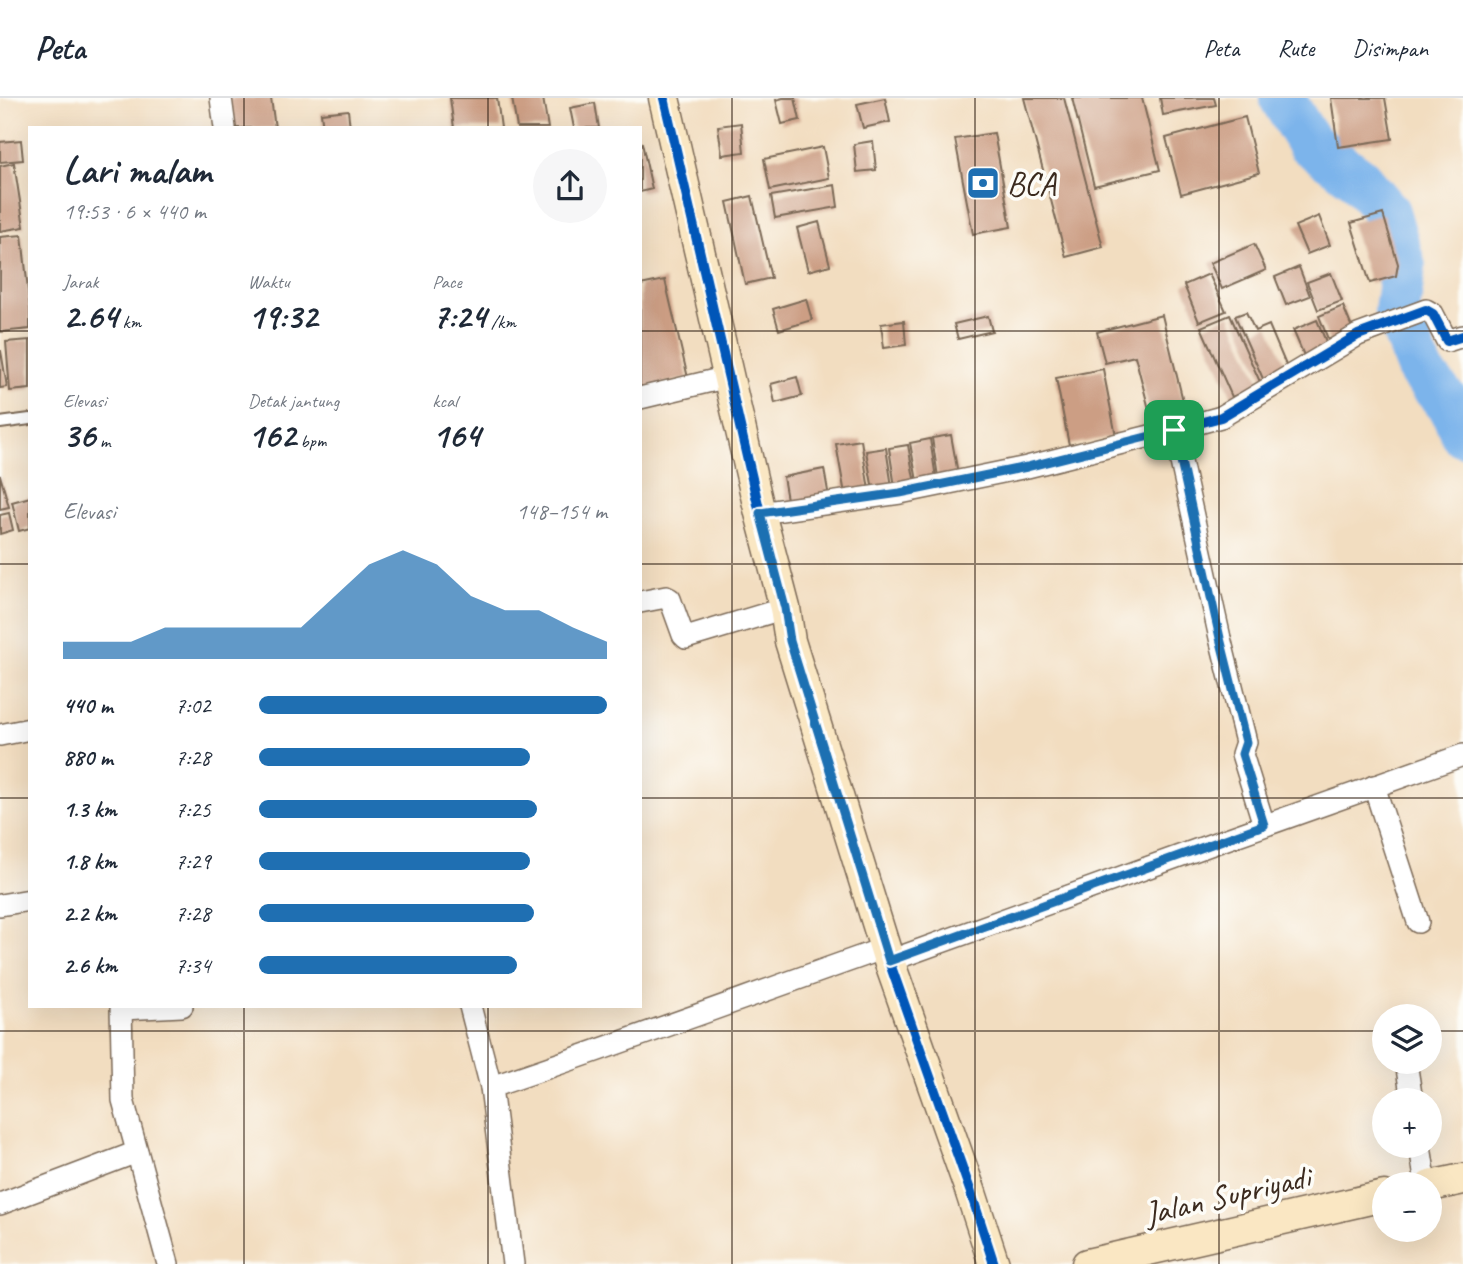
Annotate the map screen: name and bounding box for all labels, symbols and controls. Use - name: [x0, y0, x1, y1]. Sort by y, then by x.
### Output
- text: Peta: [35, 27, 85, 69]
- text: Peta: [1203, 33, 1239, 63]
- text: Rute: [1277, 33, 1314, 63]
- text: Disimpan: [1352, 33, 1428, 63]
- text: Lari malam: [63, 147, 211, 194]
- button: share: [533, 149, 607, 223]
- place label: BCA: [1007, 163, 1057, 205]
- bank icon: BCA: [964, 164, 1002, 202]
- text: 19:53 · 6 × 440 m: [63, 197, 206, 226]
- text: Jarak: [63, 270, 98, 294]
- text: Waktu: [248, 270, 290, 294]
- text: Pace: [432, 270, 462, 294]
- text: 2.64: [63, 294, 118, 339]
- text: 19:32: [248, 294, 317, 339]
- text: 7:24: [432, 294, 486, 339]
- text: km: [118, 310, 141, 334]
- text: /km: [486, 310, 516, 334]
- text: Elevasi: [63, 389, 106, 413]
- text: Detak jantung: [248, 389, 339, 413]
- text: kcal: [432, 389, 457, 413]
- pin: [1144, 400, 1204, 460]
- icon: arrive: [1155, 411, 1193, 449]
- text: 36: [63, 413, 95, 458]
- text: 162: [248, 413, 296, 458]
- text: 164: [432, 413, 480, 458]
- text: m: [95, 429, 111, 453]
- text: bpm: [296, 429, 326, 453]
- text: Elevasi: [63, 497, 116, 526]
- text: 148–154 m: [516, 497, 607, 526]
- text: 440 m: [63, 691, 113, 720]
- text: 7:02: [175, 691, 211, 720]
- text: 880 m: [63, 743, 113, 772]
- text: 7:28: [175, 743, 211, 772]
- text: 1.3 km: [63, 795, 117, 824]
- text: 7:25: [175, 795, 211, 824]
- text: 1.8 km: [63, 847, 117, 876]
- text: 7:29: [175, 847, 211, 876]
- text: 2.2 km: [63, 899, 117, 928]
- text: 7:28: [175, 899, 211, 928]
- text: 2.6 km: [63, 951, 117, 980]
- text: 7:34: [175, 951, 211, 980]
- map controls: [1372, 1004, 1442, 1242]
- button: layers: [1372, 1004, 1442, 1074]
- button: +: [1372, 1088, 1442, 1158]
- street label: Jalan Supriyadi: [1139, 1155, 1318, 1235]
- button: −: [1372, 1172, 1442, 1242]

